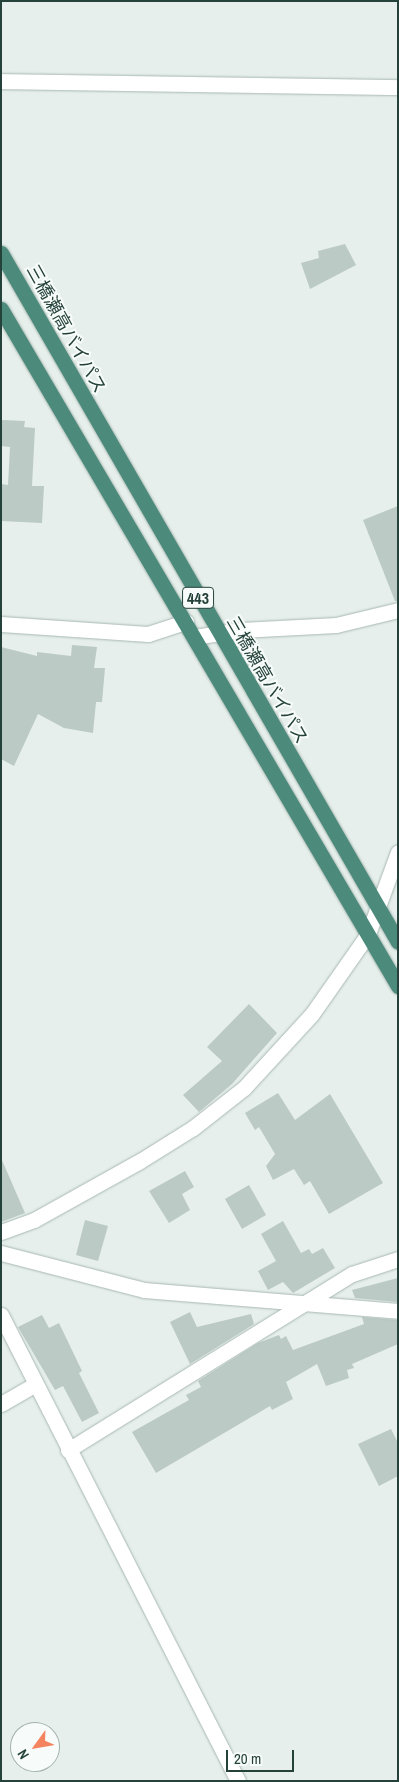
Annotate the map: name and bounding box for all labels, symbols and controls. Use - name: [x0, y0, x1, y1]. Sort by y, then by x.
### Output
- street label: 三橋瀬高バイパス: [22, 261, 110, 397]
- road number: 443: [182, 584, 214, 612]
- street label: 三橋瀬高バイパス: [222, 612, 312, 748]
- north arrow: [10, 1722, 60, 1772]
- scale bar: [229, 1740, 296, 1772]
- text: N: [13, 1746, 33, 1763]
- text: 20 m: [234, 1748, 261, 1769]

